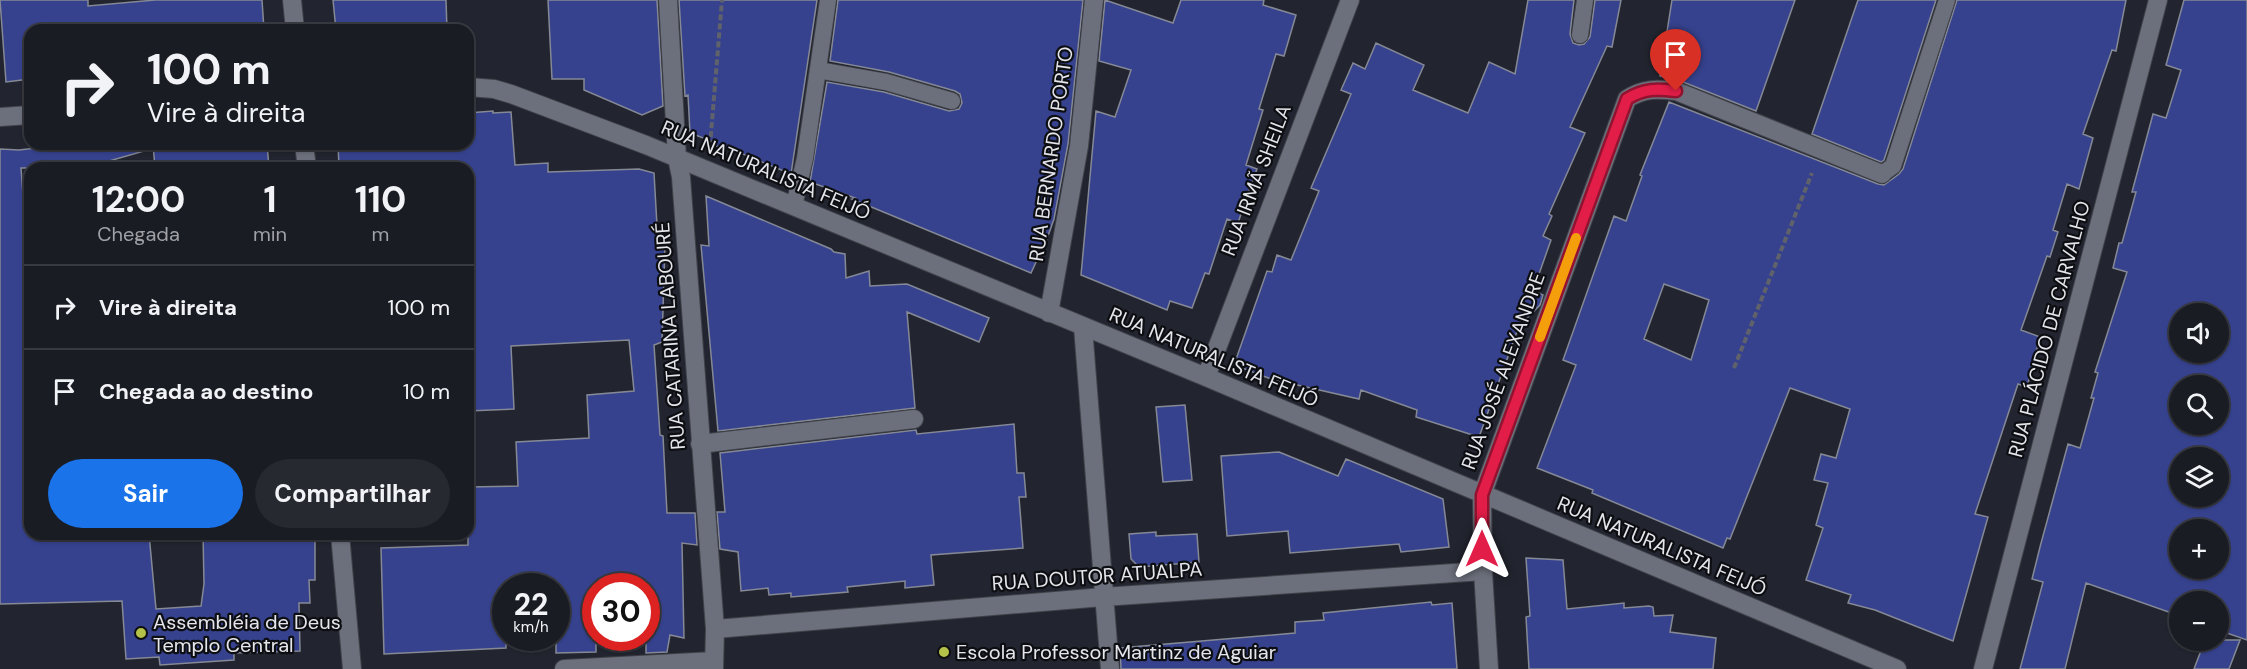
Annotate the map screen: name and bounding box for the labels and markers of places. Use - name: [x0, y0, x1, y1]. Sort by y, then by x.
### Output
- pin: [1650, 29, 1701, 91]
- place label: Assembléia de Deus Templo Central: [153, 609, 341, 658]
- marker: Assembléia de Deus Templo Central: [134, 626, 148, 640]
- place label: Escola Professor Martinz de Aguiar: [956, 639, 1276, 665]
- marker: Escola Professor Martinz de Aguiar: [937, 645, 951, 659]

